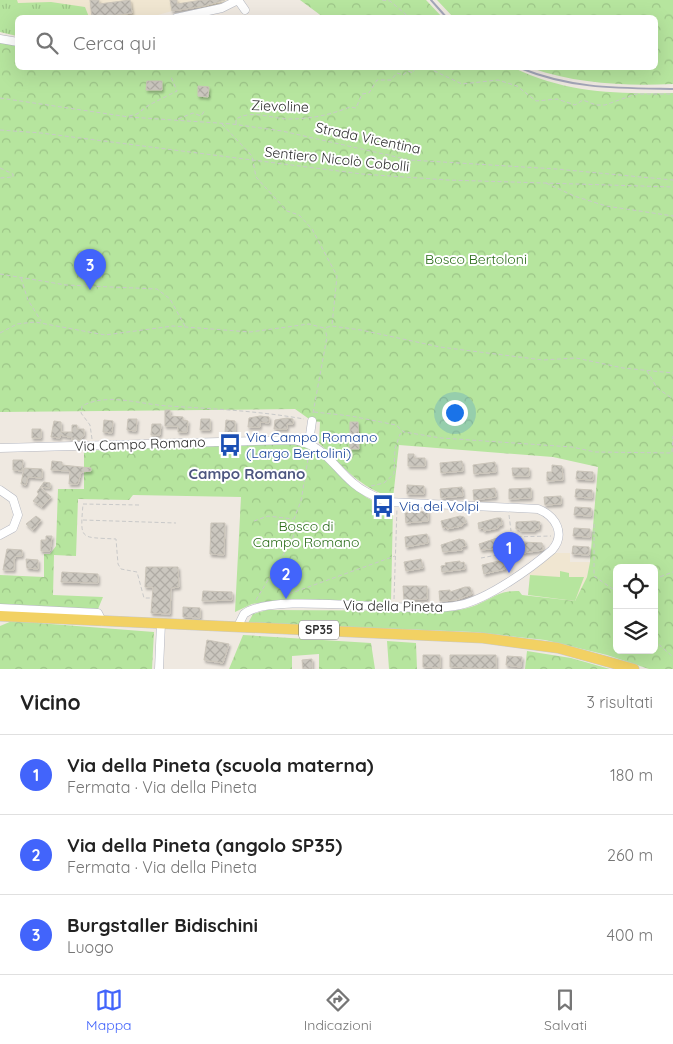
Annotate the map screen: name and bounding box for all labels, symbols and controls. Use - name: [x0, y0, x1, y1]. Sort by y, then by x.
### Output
- search box: [15, 15, 658, 70]
- icon: search: [33, 29, 61, 57]
- text: Cerca qui: [73, 31, 156, 55]
- street label: Zievoline: [251, 96, 309, 116]
- street label: Strada Vicentina: [314, 118, 422, 158]
- street label: Sentiero Nicolò Cobolli: [264, 142, 410, 176]
- pin: 3: [74, 249, 106, 290]
- park label: Bosco Bertoloni: [425, 250, 527, 268]
- your location: [442, 400, 468, 426]
- place label: Via Campo Romano (Largo Bertolini): [246, 428, 377, 462]
- bus stop icon: Via Campo Romano (Largo Bertolini): [217, 432, 243, 458]
- street label: Via Campo Romano: [74, 433, 206, 455]
- district label: Campo Romano: [189, 464, 305, 483]
- bus stop icon: Via dei Volpi: [370, 493, 396, 519]
- place label: Via dei Volpi: [399, 497, 479, 515]
- park label: Bosco di Campo Romano: [253, 517, 359, 551]
- pin: 1: [493, 532, 525, 573]
- pin: 2: [270, 558, 302, 599]
- map controls: [613, 564, 658, 654]
- button: locate: [613, 564, 658, 609]
- street label: Via della Pineta: [343, 596, 443, 616]
- button: layers: [613, 609, 658, 654]
- road number: SP35: [299, 620, 339, 640]
- text: Vicino: [20, 689, 81, 715]
- text: 3 risultati: [586, 692, 653, 712]
- text: Via della Pineta (scuola materna): [67, 753, 374, 777]
- text: 1: [33, 765, 39, 785]
- text: 180 m: [610, 765, 653, 785]
- text: Fermata · Via della Pineta: [67, 777, 257, 797]
- text: Via della Pineta (angolo SP35): [67, 833, 342, 857]
- text: 2: [31, 845, 41, 865]
- text: 260 m: [607, 845, 653, 865]
- text: Fermata · Via della Pineta: [67, 857, 257, 877]
- text: Burgstaller Bidischini: [67, 913, 258, 937]
- text: 3: [32, 925, 40, 945]
- text: 400 m: [607, 925, 653, 945]
- text: Luogo: [67, 937, 114, 957]
- tab: Mappa: [86, 986, 132, 1034]
- tab: Indicazioni: [304, 986, 372, 1034]
- tab: Salvati: [544, 986, 587, 1034]

